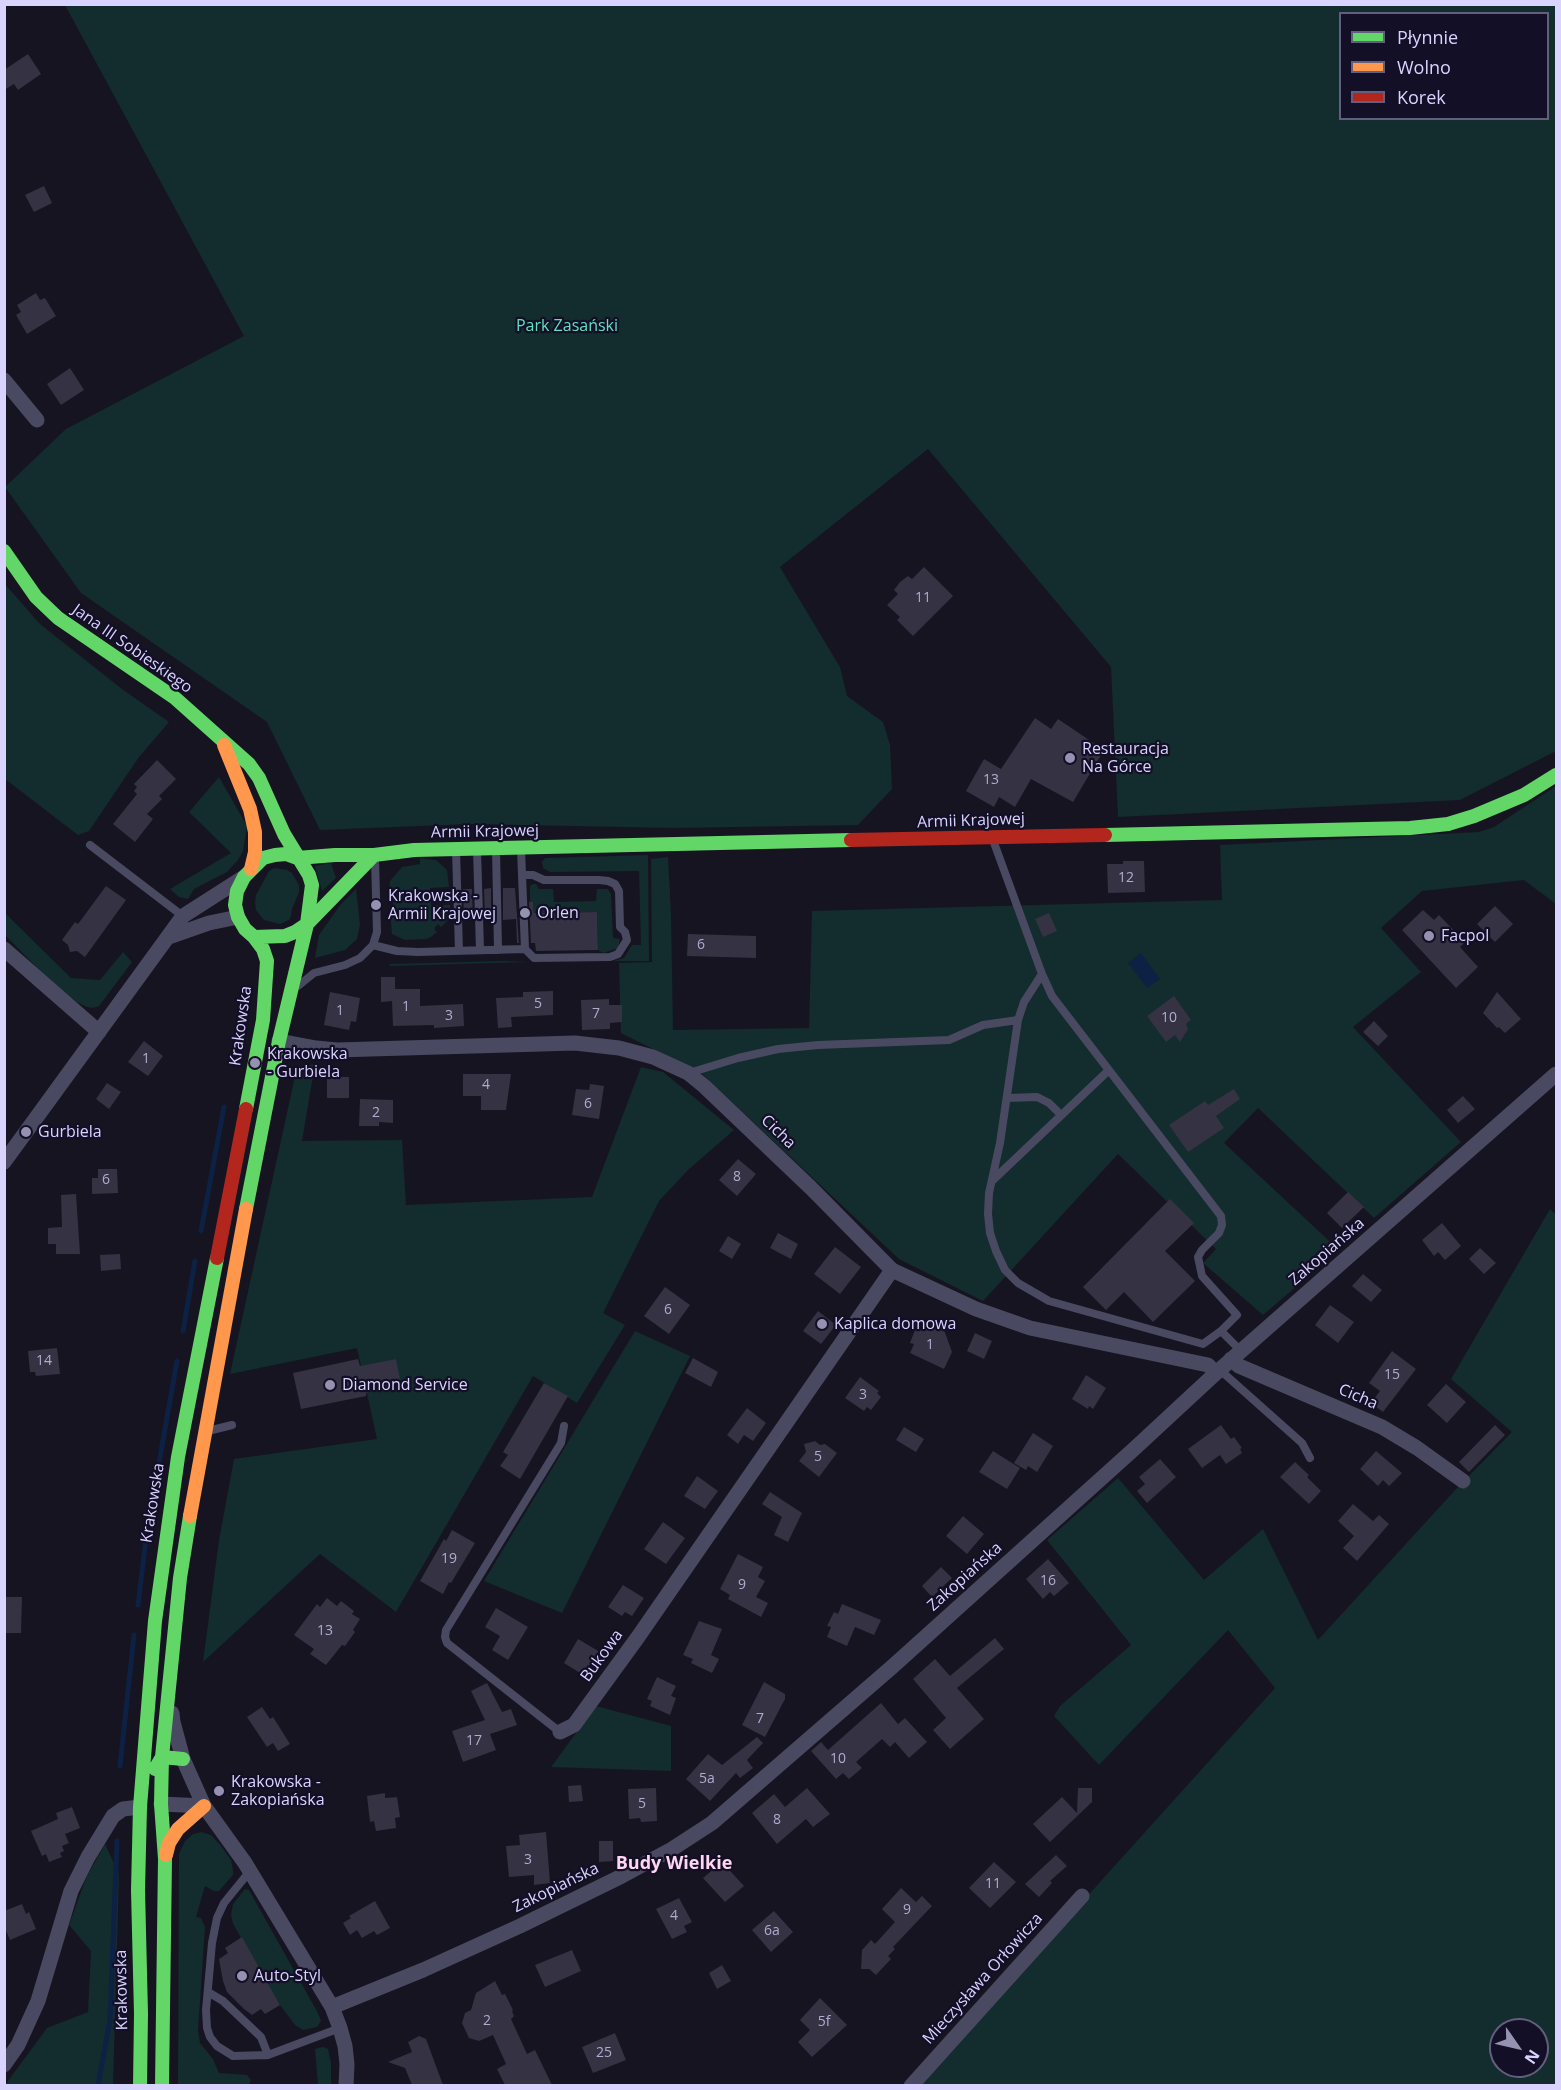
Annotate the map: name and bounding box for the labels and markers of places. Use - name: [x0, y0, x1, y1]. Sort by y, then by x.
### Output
- place label: Restauracja Na Górce: [1082, 739, 1169, 777]
- marker: Restauracja Na Górce: [1063, 751, 1077, 765]
- place label: Krakowska - Armii Krajowej: [388, 886, 496, 924]
- marker: Krakowska - Armii Krajowej: [369, 898, 383, 912]
- place label: Orlen: [537, 903, 579, 923]
- marker: Orlen: [518, 906, 532, 920]
- place label: Facpol: [1441, 926, 1489, 946]
- marker: Facpol: [1422, 929, 1436, 943]
- place label: Krakowska - Gurbiela: [267, 1044, 348, 1082]
- marker: Krakowska - Gurbiela: [248, 1056, 262, 1070]
- place label: Gurbiela: [38, 1122, 102, 1142]
- marker: Gurbiela: [19, 1125, 33, 1139]
- place label: Kaplica domowa: [834, 1314, 956, 1334]
- marker: Kaplica domowa: [815, 1317, 829, 1331]
- place label: Diamond Service: [342, 1375, 468, 1395]
- marker: Diamond Service: [323, 1378, 337, 1392]
- place label: Krakowska - Zakopiańska: [231, 1772, 325, 1810]
- marker: Krakowska - Zakopiańska: [212, 1784, 226, 1798]
- place label: Auto-Styl: [254, 1966, 321, 1986]
- marker: Auto-Styl: [235, 1969, 249, 1983]

